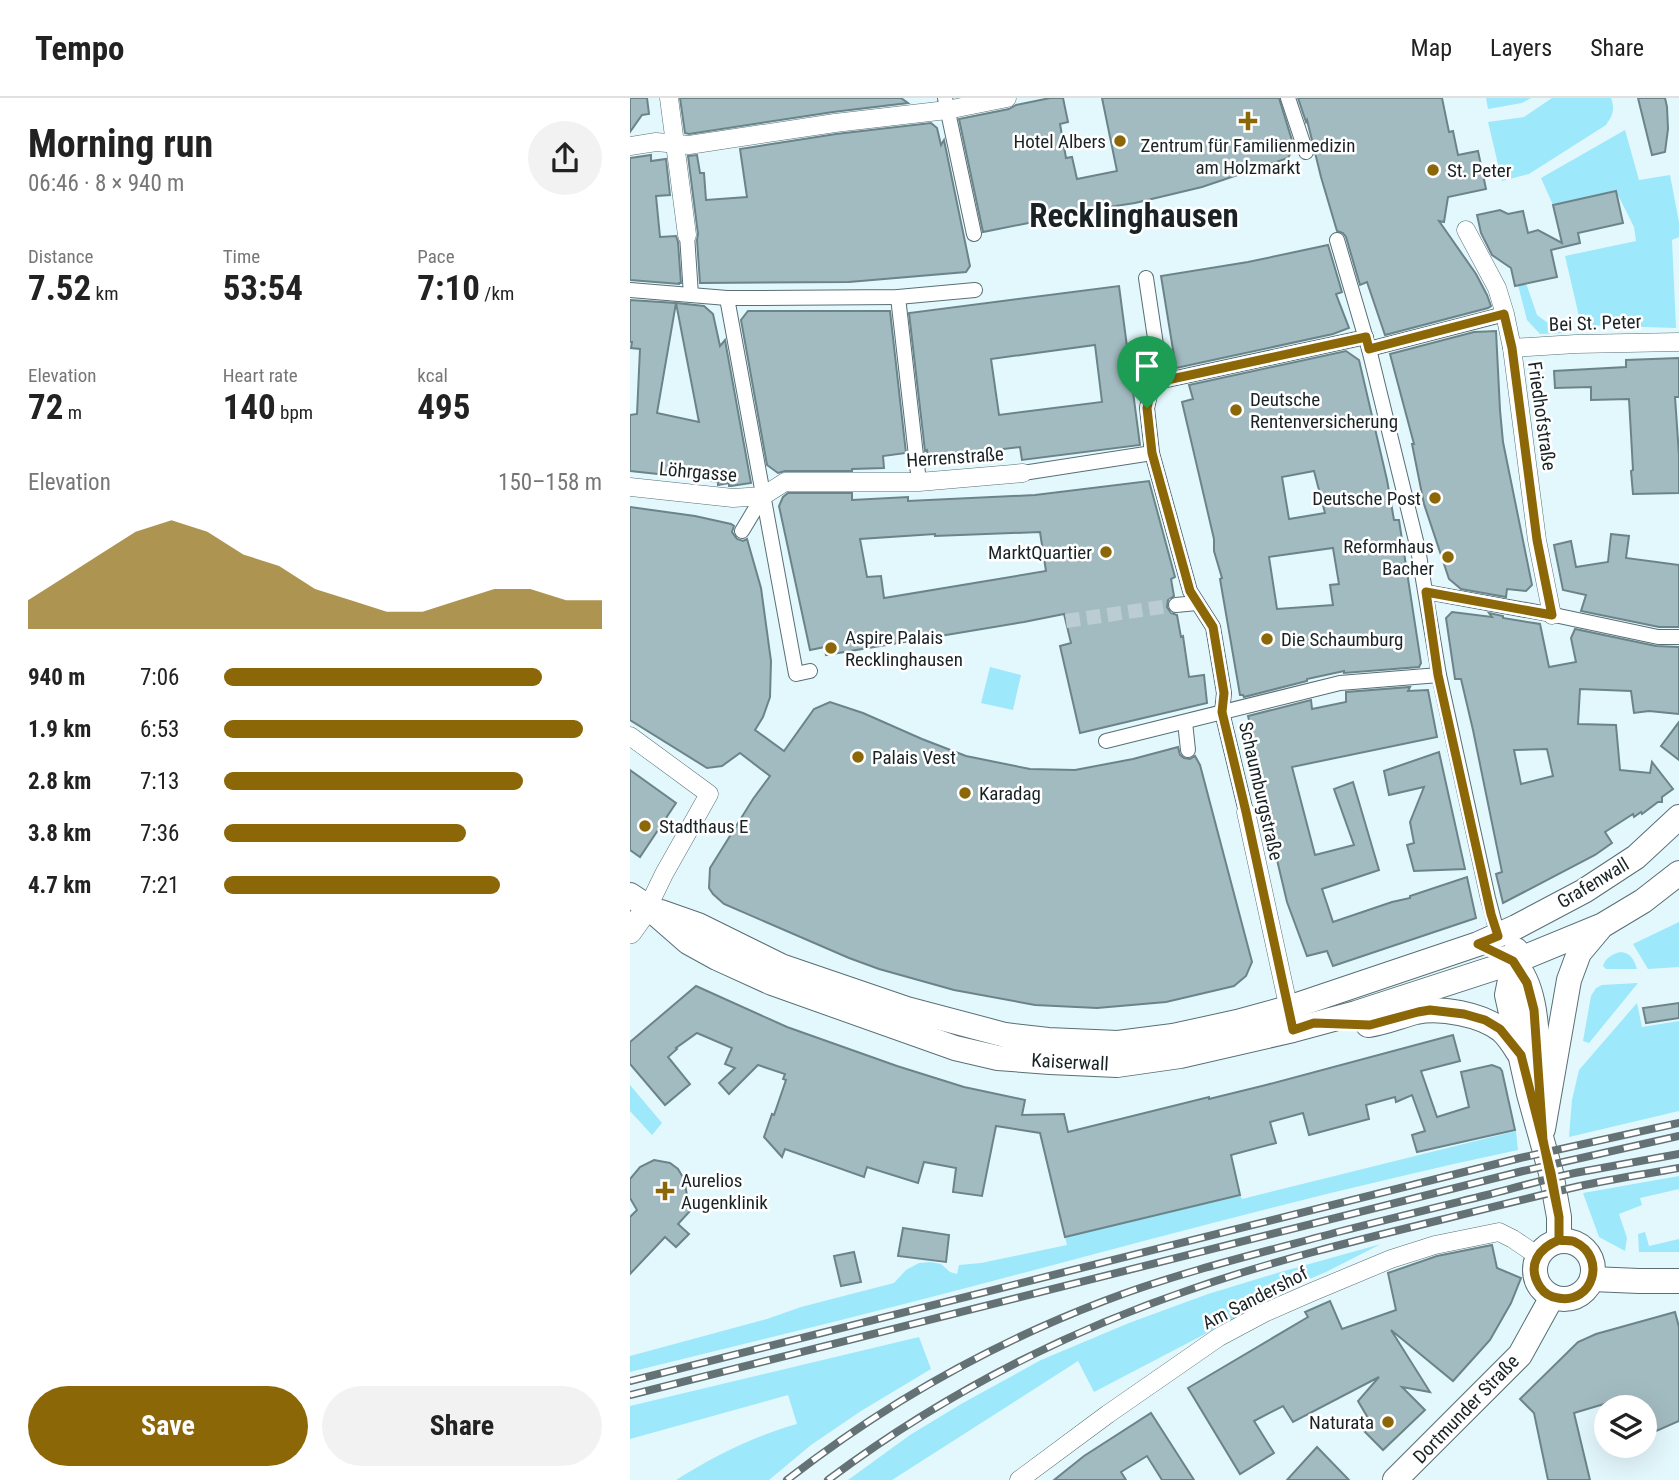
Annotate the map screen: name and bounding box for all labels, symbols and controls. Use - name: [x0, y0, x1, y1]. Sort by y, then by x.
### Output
- text: Tempo: [35, 29, 125, 68]
- text: Map: [1411, 34, 1452, 62]
- text: Layers: [1490, 34, 1552, 62]
- text: Share: [1590, 34, 1644, 62]
- marker: Zentrum für Familienmedizin am Holzmarkt: [1238, 111, 1258, 131]
- button: share: [528, 121, 602, 195]
- text: Morning run: [28, 122, 213, 166]
- place label: Hotel Albers: [1013, 130, 1106, 153]
- marker: Hotel Albers: [1112, 133, 1128, 149]
- place label: Zentrum für Familienmedizin am Holzmarkt: [1141, 134, 1355, 179]
- place label: St. Peter: [1447, 159, 1512, 182]
- marker: St. Peter: [1425, 162, 1441, 178]
- text: 06:46 · 8 × 940 m: [28, 170, 184, 197]
- district label: Recklinghausen: [1029, 196, 1239, 235]
- text: Distance: [28, 245, 93, 268]
- text: Time: [223, 245, 260, 268]
- text: Pace: [417, 245, 455, 268]
- text: 7.52: [28, 268, 91, 309]
- text: 53:54: [223, 268, 303, 309]
- text: 7:10: [417, 268, 480, 309]
- text: km: [91, 282, 118, 305]
- text: /km: [480, 282, 514, 305]
- street label: Bei St. Peter: [1548, 310, 1642, 336]
- pin: [1117, 336, 1177, 408]
- icon: arrive: [1128, 347, 1166, 385]
- street label: Friedhofstraße: [1523, 360, 1561, 472]
- text: Elevation: [28, 364, 96, 387]
- text: Heart rate: [223, 364, 298, 387]
- text: kcal: [417, 364, 448, 387]
- text: 72: [28, 387, 63, 428]
- text: 140: [223, 387, 276, 428]
- text: 495: [417, 387, 470, 428]
- place label: Deutsche Rentenversicherung: [1250, 388, 1398, 433]
- text: m: [63, 401, 82, 424]
- text: bpm: [276, 401, 313, 424]
- marker: Deutsche Rentenversicherung: [1228, 402, 1244, 418]
- street label: Herrenstraße: [905, 442, 1005, 472]
- street label: Löhrgasse: [658, 457, 738, 487]
- text: Elevation: [28, 469, 111, 496]
- text: 150–158 m: [498, 469, 602, 496]
- place label: Deutsche Post: [1312, 487, 1421, 510]
- marker: Deutsche Post: [1427, 490, 1443, 506]
- place label: Reformhaus Bacher: [1343, 535, 1434, 580]
- place label: MarktQuartier: [988, 541, 1092, 564]
- marker: MarktQuartier: [1098, 544, 1114, 560]
- marker: Reformhaus Bacher: [1440, 549, 1456, 565]
- place label: Aspire Palais Recklinghausen: [845, 626, 963, 671]
- place label: Die Schaumburg: [1281, 628, 1403, 651]
- marker: Die Schaumburg: [1259, 631, 1275, 647]
- marker: Aspire Palais Recklinghausen: [823, 640, 839, 656]
- text: 940 m: [28, 664, 85, 691]
- text: 7:06: [140, 664, 179, 691]
- text: 1.9 km: [28, 716, 91, 743]
- text: 6:53: [140, 716, 179, 743]
- street label: Schaumburgstraße: [1234, 719, 1288, 863]
- place label: Palais Vest: [872, 746, 956, 769]
- marker: Palais Vest: [850, 749, 866, 765]
- text: 2.8 km: [28, 768, 91, 795]
- text: 7:13: [140, 768, 179, 795]
- place label: Karadag: [979, 782, 1041, 805]
- marker: Karadag: [957, 785, 973, 801]
- place label: Stadthaus E: [659, 815, 749, 838]
- marker: Stadthaus E: [637, 818, 653, 834]
- text: 3.8 km: [28, 820, 91, 847]
- text: 7:36: [140, 820, 179, 847]
- street label: Grafenwall: [1553, 853, 1633, 913]
- text: 4.7 km: [28, 872, 91, 899]
- text: 7:21: [140, 872, 179, 899]
- street label: Kaiserwall: [1031, 1048, 1109, 1076]
- place label: Aurelios Augenklinik: [681, 1169, 768, 1214]
- marker: Aurelios Augenklinik: [655, 1181, 675, 1201]
- street label: Am Sandershof: [1198, 1262, 1312, 1334]
- street label: Dortmunder Straße: [1408, 1350, 1524, 1468]
- button: Save: [28, 1386, 308, 1466]
- button: Share: [322, 1386, 602, 1466]
- map controls: [1594, 1395, 1657, 1458]
- button: layers: [1594, 1395, 1657, 1458]
- place label: Naturata: [1309, 1411, 1374, 1434]
- marker: Naturata: [1380, 1414, 1396, 1430]

